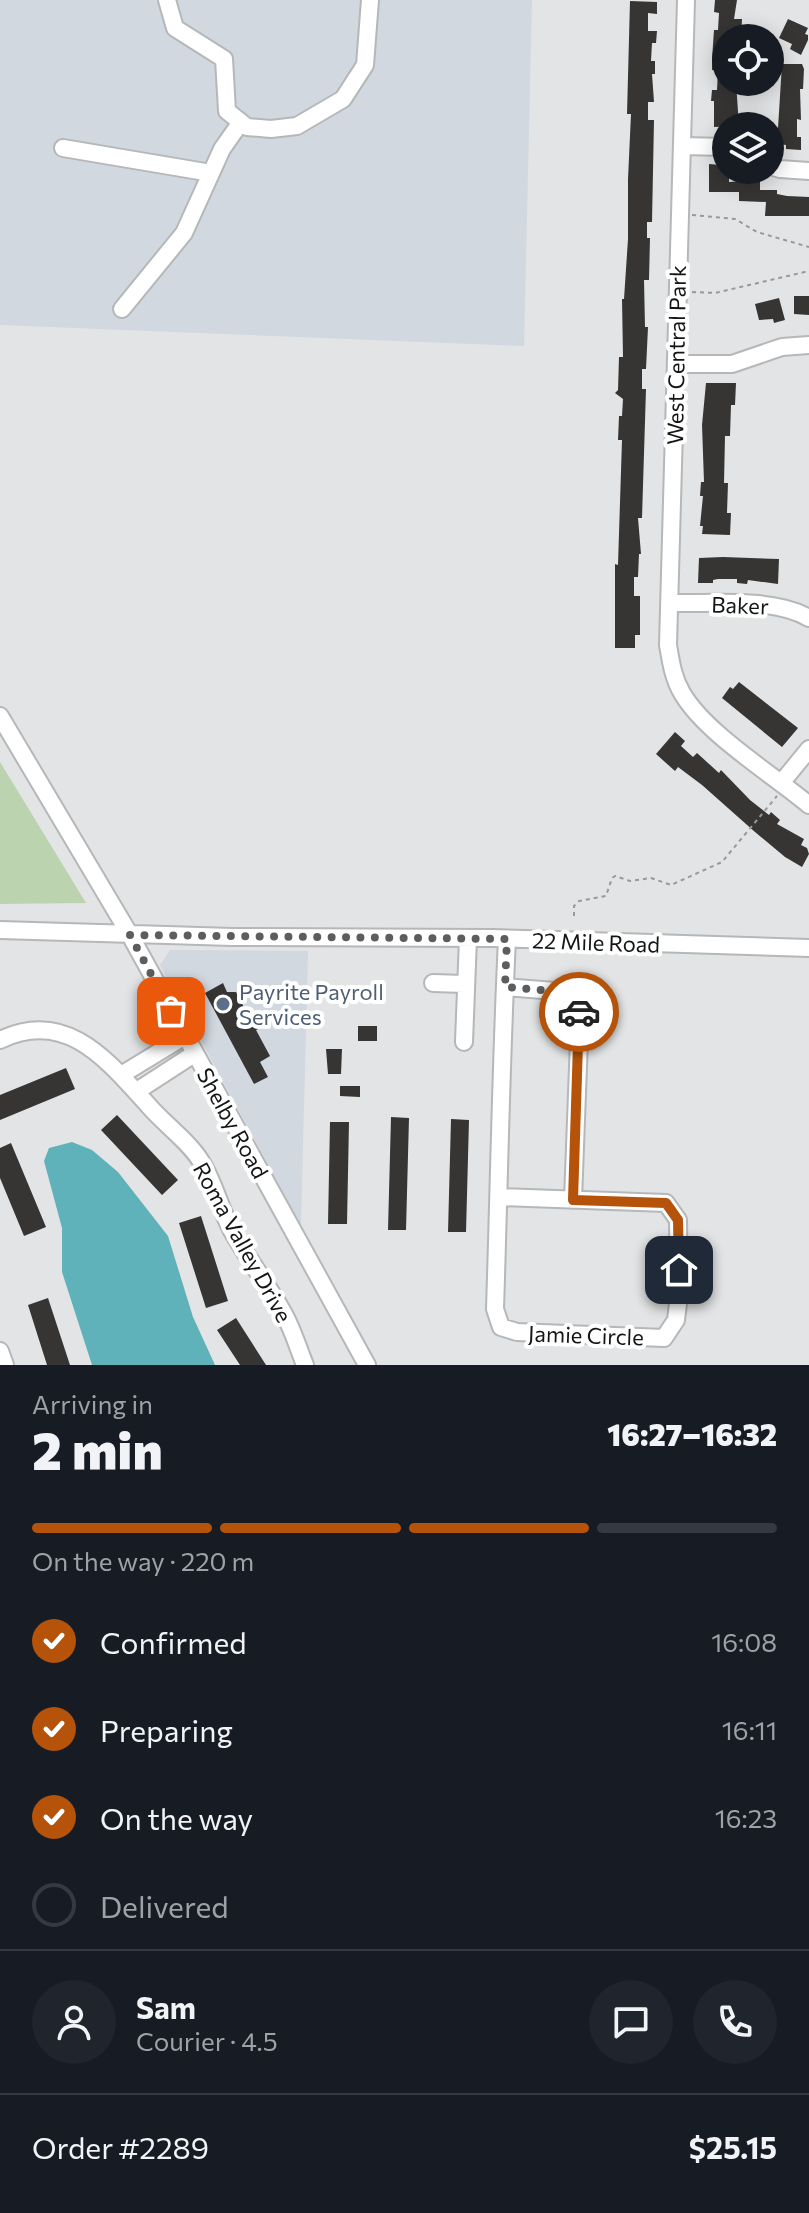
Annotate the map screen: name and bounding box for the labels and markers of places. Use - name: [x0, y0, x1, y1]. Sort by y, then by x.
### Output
- pin: [137, 977, 205, 1045]
- place label: Payrite Payroll Services: [239, 978, 384, 1030]
- marker: Payrite Payroll Services: [214, 995, 232, 1013]
- pin: [645, 1236, 713, 1304]

